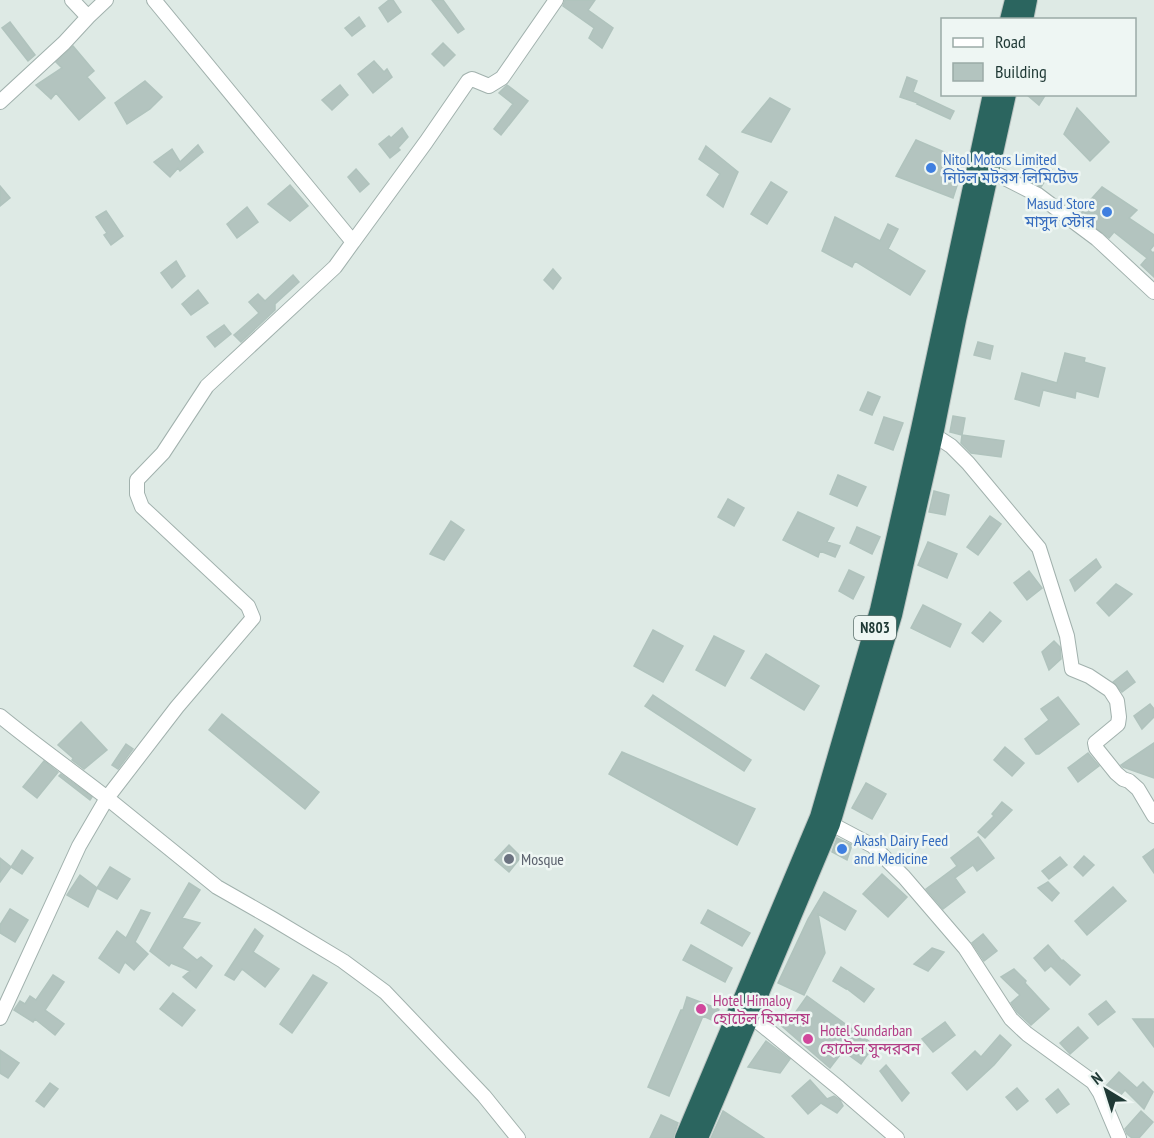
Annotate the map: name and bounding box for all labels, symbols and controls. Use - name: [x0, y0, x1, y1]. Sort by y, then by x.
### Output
- legend: [941, 18, 1136, 96]
- text: Road: [995, 30, 1026, 53]
- text: Building: [995, 60, 1047, 83]
- place label: Nitol Motors Limited নিটল মটরস লিমিটেড: [942, 149, 1079, 187]
- marker: Nitol Motors Limited নিটল মটরস লিমিটেড: [924, 161, 938, 175]
- place label: Masud Store মাসুদ স্টোর: [1024, 193, 1095, 231]
- marker: Masud Store মাসুদ স্টোর: [1100, 205, 1114, 219]
- road number: N803: [854, 616, 896, 640]
- place label: Akash Dairy Feed and Medicine: [854, 830, 948, 868]
- marker: Akash Dairy Feed and Medicine: [835, 842, 849, 856]
- place label: Mosque: [521, 849, 564, 869]
- marker: Mosque: [502, 852, 516, 866]
- place label: Hotel Himaloy হোটেল হিমালয়: [713, 990, 811, 1028]
- marker: Hotel Himaloy হোটেল হিমালয়: [694, 1002, 708, 1016]
- place label: Hotel Sundarban হোটেল সুন্দরবন: [820, 1020, 921, 1058]
- marker: Hotel Sundarban হোটেল সুন্দরবন: [801, 1032, 815, 1046]
- north arrow: [1076, 1060, 1136, 1120]
- text: N: [1087, 1068, 1106, 1089]

